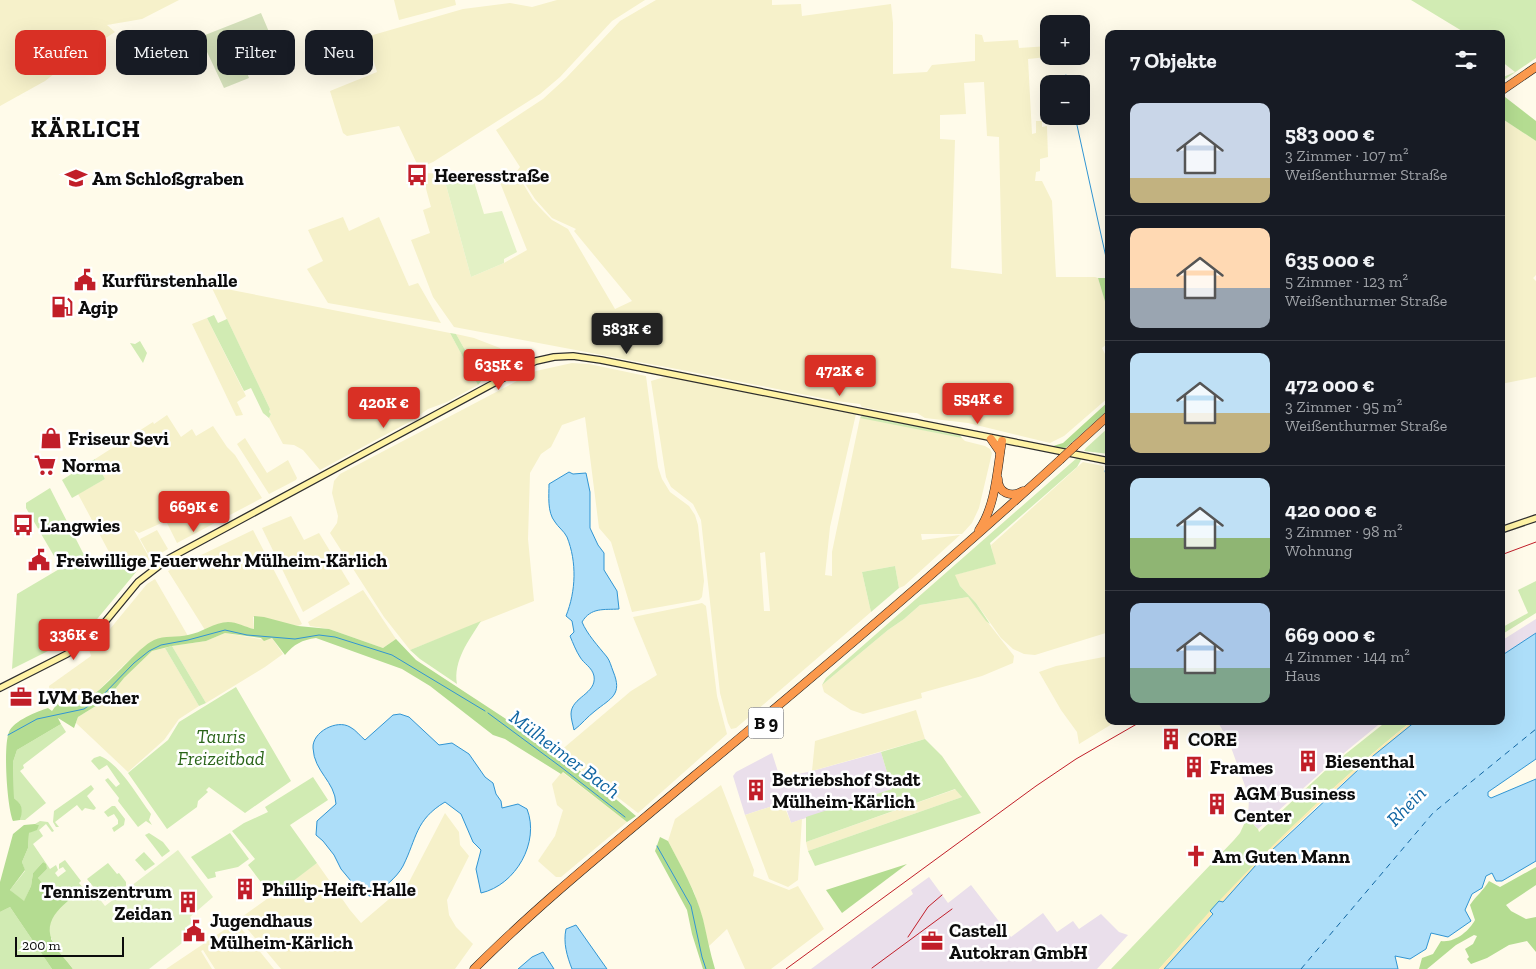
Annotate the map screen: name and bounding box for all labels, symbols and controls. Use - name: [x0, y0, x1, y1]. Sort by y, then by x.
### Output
- map controls: [1040, 15, 1090, 125]
- button: +: [1040, 15, 1090, 65]
- chip: Kaufen: [15, 30, 106, 75]
- chip: Mieten: [116, 30, 207, 75]
- chip: Filter: [217, 30, 295, 75]
- chip: Neu: [305, 30, 373, 75]
- icon: filters: [1452, 46, 1480, 74]
- text: 7 Objekte: [1130, 48, 1217, 73]
- button: −: [1040, 75, 1090, 125]
- district label: KÄRLICH: [31, 114, 141, 143]
- text: 583 000 €: [1285, 121, 1375, 146]
- icon: home: [1170, 123, 1230, 183]
- text: 3 Zimmer · 107 m²: [1285, 146, 1408, 165]
- bus stop icon: Heeresstraße: [404, 162, 430, 188]
- place label: Heeresstraße: [434, 164, 549, 187]
- school or university icon: Am Schloßgraben: [63, 165, 89, 191]
- text: Weißenthurmer Straße: [1285, 165, 1447, 184]
- place label: Am Schloßgraben: [92, 167, 245, 190]
- text: 635 000 €: [1285, 247, 1375, 272]
- icon: home: [1170, 248, 1230, 308]
- public building icon: Kurfürstenhalle: [72, 267, 98, 293]
- place label: Kurfürstenhalle: [102, 269, 237, 292]
- text: 5 Zimmer · 123 m²: [1285, 272, 1408, 291]
- text: Weißenthurmer Straße: [1285, 291, 1447, 310]
- fuel station icon: Agip: [49, 294, 75, 320]
- place label: Agip: [78, 296, 118, 319]
- pin: 583K €: [586, 312, 668, 355]
- text: 583K €: [603, 319, 651, 338]
- pin: 635K €: [458, 348, 540, 391]
- pin: 472K €: [799, 354, 881, 397]
- text: 635K €: [475, 355, 523, 374]
- text: 472K €: [816, 361, 864, 380]
- text: 472 000 €: [1285, 372, 1375, 397]
- icon: home: [1170, 373, 1230, 433]
- pin: 554K €: [937, 382, 1019, 425]
- pin: 420K €: [343, 386, 425, 429]
- text: 554K €: [953, 389, 1003, 408]
- text: 420K €: [359, 393, 409, 412]
- text: 3 Zimmer · 95 m²: [1285, 397, 1402, 416]
- text: Weißenthurmer Straße: [1285, 416, 1447, 435]
- shop icon: Friseur Sevi: [38, 425, 64, 451]
- place label: Friseur Sevi: [68, 427, 169, 450]
- supermarket icon: Norma: [32, 452, 58, 478]
- place label: Norma: [62, 454, 121, 477]
- pin: 669K €: [153, 490, 235, 533]
- text: 669K €: [170, 497, 218, 516]
- text: 420 000 €: [1285, 497, 1377, 522]
- icon: home: [1170, 498, 1230, 558]
- bus stop icon: Langwies: [10, 512, 36, 538]
- place label: Langwies: [40, 514, 121, 537]
- text: 3 Zimmer · 98 m²: [1285, 522, 1403, 541]
- text: Wohnung: [1285, 541, 1352, 560]
- public building icon: Freiwillige Feuerwehr Mülheim-Kärlich: [26, 547, 52, 573]
- place label: Freiwillige Feuerwehr Mülheim-Kärlich: [56, 549, 387, 572]
- pin: 336K €: [33, 618, 115, 661]
- text: 669 000 €: [1285, 622, 1375, 647]
- icon: home: [1170, 623, 1230, 683]
- text: 336K €: [50, 625, 98, 644]
- text: 4 Zimmer · 144 m²: [1285, 647, 1410, 666]
- text: Haus: [1285, 666, 1321, 685]
- office icon: LVM Becher: [8, 684, 34, 710]
- place label: LVM Becher: [38, 686, 140, 709]
- water label: Mülheimer Bach: [505, 705, 625, 803]
- road number: B 9: [748, 708, 784, 738]
- park label: Tauris Freizeitbad: [178, 725, 265, 770]
- building icon: CORE: [1158, 726, 1184, 752]
- place label: CORE: [1188, 728, 1237, 751]
- building icon: Biesenthal: [1295, 748, 1321, 774]
- place label: Biesenthal: [1325, 750, 1415, 773]
- building icon: Frames: [1181, 754, 1207, 780]
- place label: Frames: [1210, 756, 1274, 779]
- place label: Betriebshof Stadt Mülheim-Kärlich: [772, 768, 921, 813]
- building icon: Betriebshof Stadt Mülheim-Kärlich: [743, 777, 769, 803]
- water label: Rhein: [1381, 781, 1431, 831]
- place label: AGM Business Center: [1234, 782, 1356, 827]
- building icon: AGM Business Center: [1204, 791, 1230, 817]
- church icon: Am Guten Mann: [1183, 843, 1209, 869]
- place label: Am Guten Mann: [1212, 845, 1351, 868]
- building icon: Phillip-Heift-Halle: [232, 876, 258, 902]
- place label: Phillip-Heift-Halle: [262, 878, 416, 901]
- place label: Tenniszentrum Zeidan: [41, 880, 173, 925]
- building icon: Tenniszentrum Zeidan: [175, 889, 201, 915]
- place label: Jugendhaus Mülheim-Kärlich: [210, 909, 353, 954]
- public building icon: Jugendhaus Mülheim-Kärlich: [181, 918, 207, 944]
- place label: Castell Autokran GmbH: [949, 919, 1088, 964]
- office icon: Castell Autokran GmbH: [919, 928, 945, 954]
- scale bar: [15, 934, 124, 957]
- text: 200 m: [22, 937, 61, 954]

